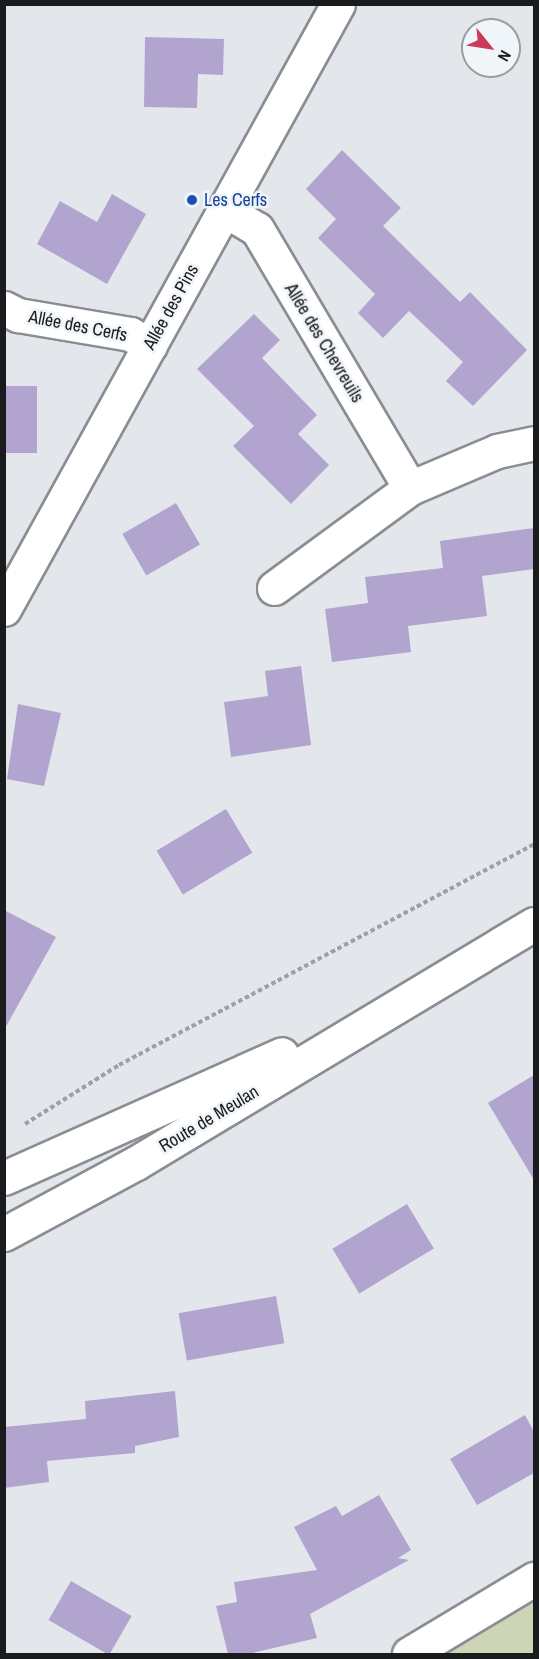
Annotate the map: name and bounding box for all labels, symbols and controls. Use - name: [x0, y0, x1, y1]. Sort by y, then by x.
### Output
- north arrow: [461, 18, 521, 78]
- text: N: [493, 46, 517, 66]
- place label: Les Cerfs: [204, 189, 267, 211]
- marker: Les Cerfs: [185, 193, 199, 207]
- street label: Allée des Pins: [139, 261, 203, 353]
- street label: Allée des Chevreuils: [280, 279, 368, 407]
- street label: Allée des Cerfs: [27, 306, 129, 346]
- street label: Route de Meulan: [155, 1081, 263, 1157]

